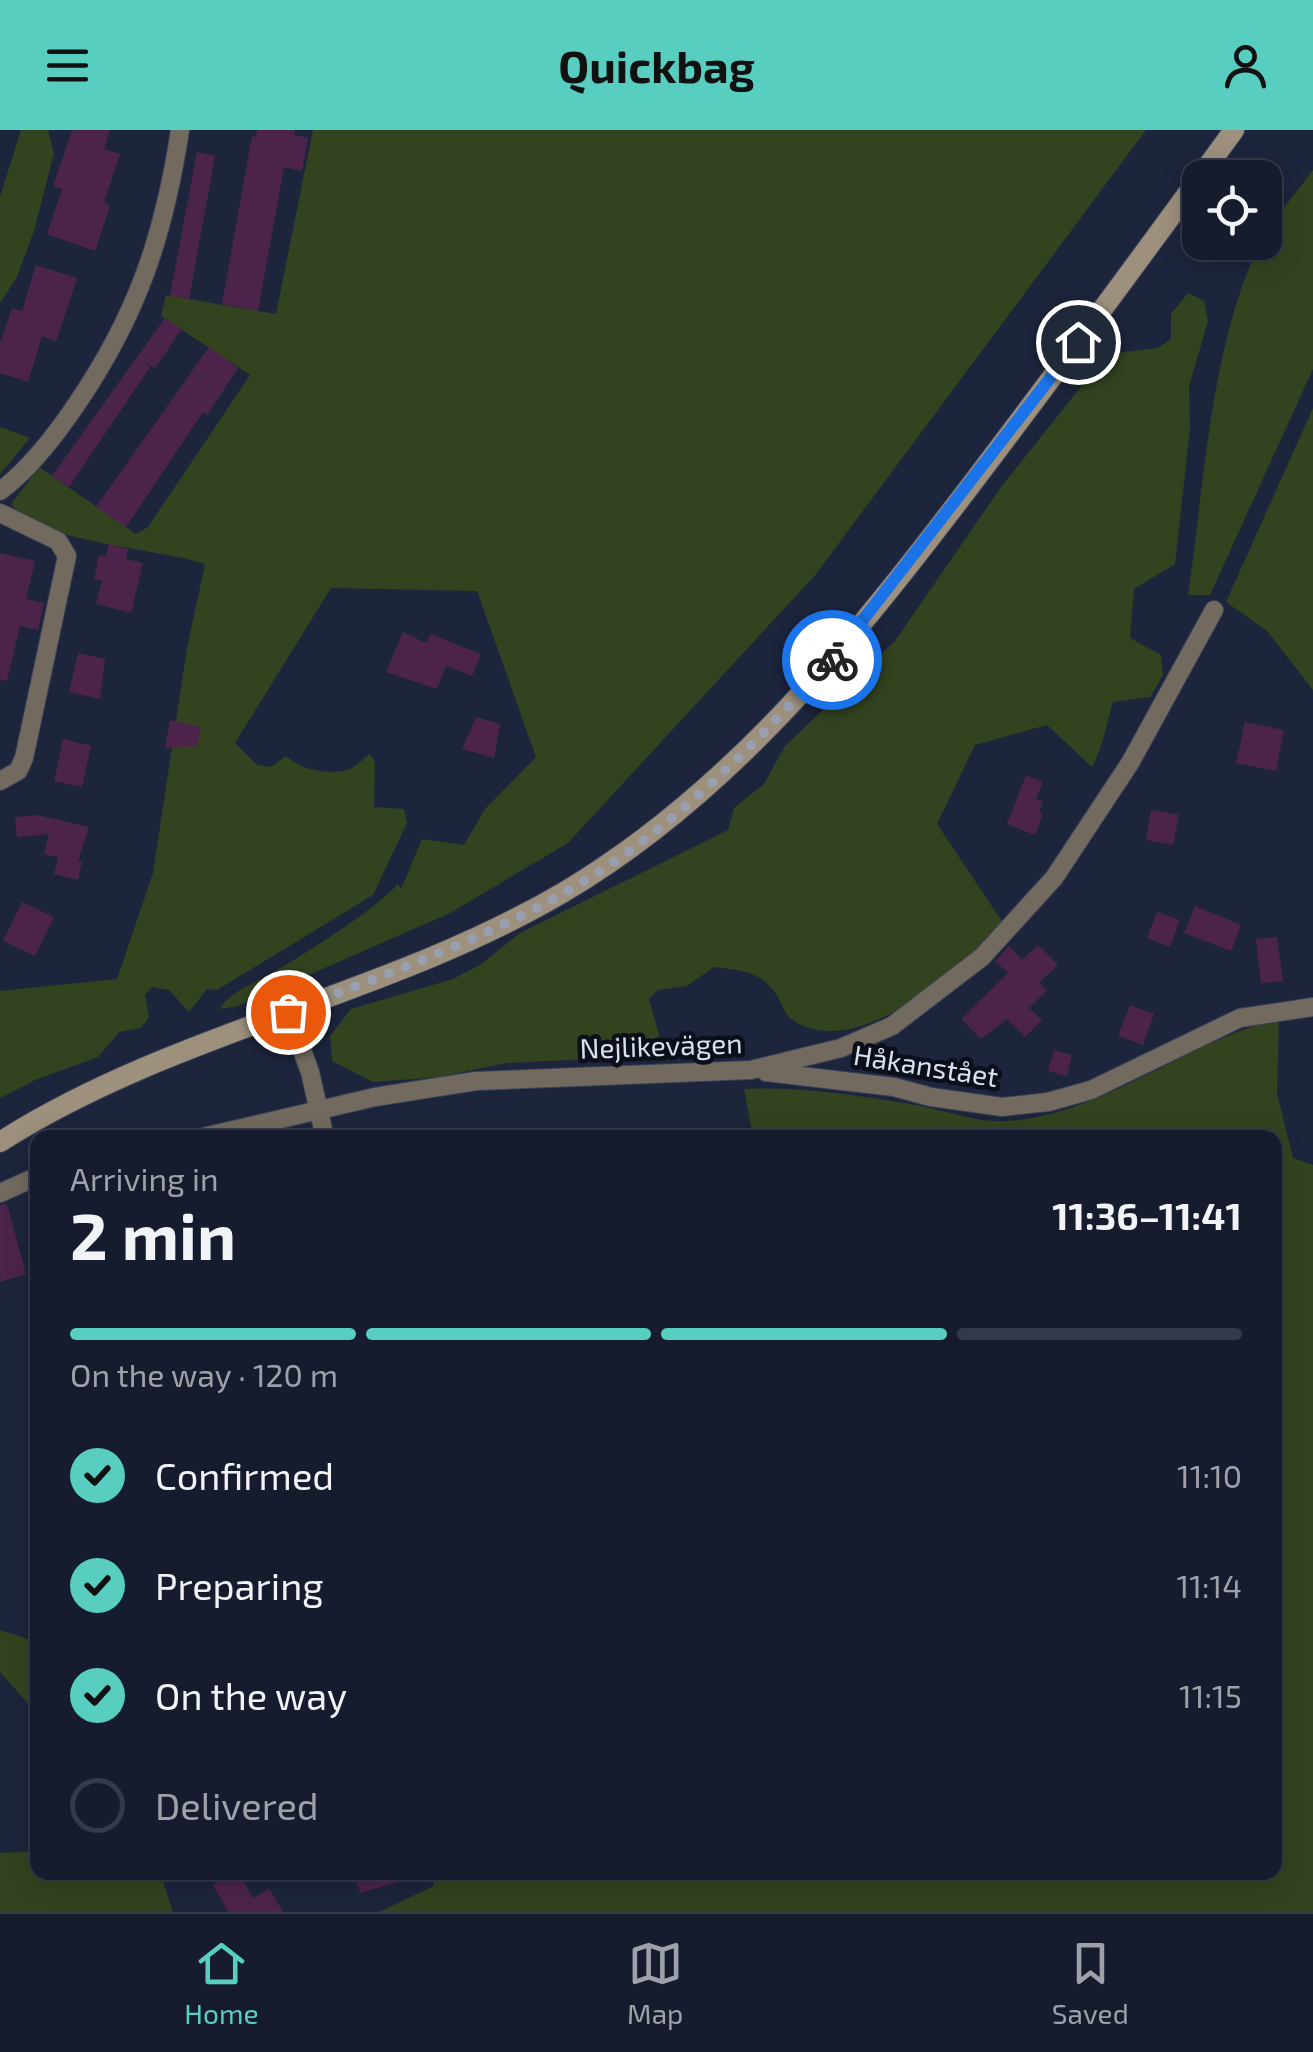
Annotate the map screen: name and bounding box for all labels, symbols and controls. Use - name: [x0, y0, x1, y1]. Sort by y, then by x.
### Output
- icon: menu: [40, 38, 95, 93]
- text: Quickbag: [558, 38, 755, 92]
- icon: person: [1218, 38, 1273, 93]
- map controls: [1182, 160, 1282, 260]
- button: locate: [1182, 160, 1282, 260]
- pin: [1036, 300, 1121, 385]
- icon: home: [1051, 315, 1106, 370]
- courier: [782, 610, 882, 710]
- icon: bike: [805, 633, 860, 688]
- pin: [246, 970, 331, 1055]
- icon: bag: [261, 985, 316, 1040]
- street label: Nejlikevägen: [579, 1025, 743, 1065]
- street label: Håkanstået: [851, 1037, 1001, 1093]
- text: Arriving in: [70, 1159, 219, 1197]
- text: 11:36–11:41: [1052, 1192, 1242, 1238]
- text: 2 min: [70, 1195, 236, 1273]
- text: On the way · 120 m: [70, 1355, 338, 1393]
- icon: check: [70, 1448, 125, 1503]
- text: Confirmed: [155, 1452, 334, 1498]
- text: 11:10: [1177, 1456, 1242, 1494]
- icon: check: [70, 1558, 125, 1613]
- text: Preparing: [155, 1562, 323, 1608]
- text: 11:14: [1177, 1566, 1242, 1604]
- icon: check: [70, 1668, 125, 1723]
- text: On the way: [155, 1672, 347, 1718]
- text: 11:15: [1179, 1676, 1242, 1714]
- text: Delivered: [155, 1782, 319, 1828]
- tab: Home: [184, 1936, 258, 2030]
- tab: Map: [627, 1936, 683, 2030]
- tab: Saved: [1052, 1936, 1129, 2030]

